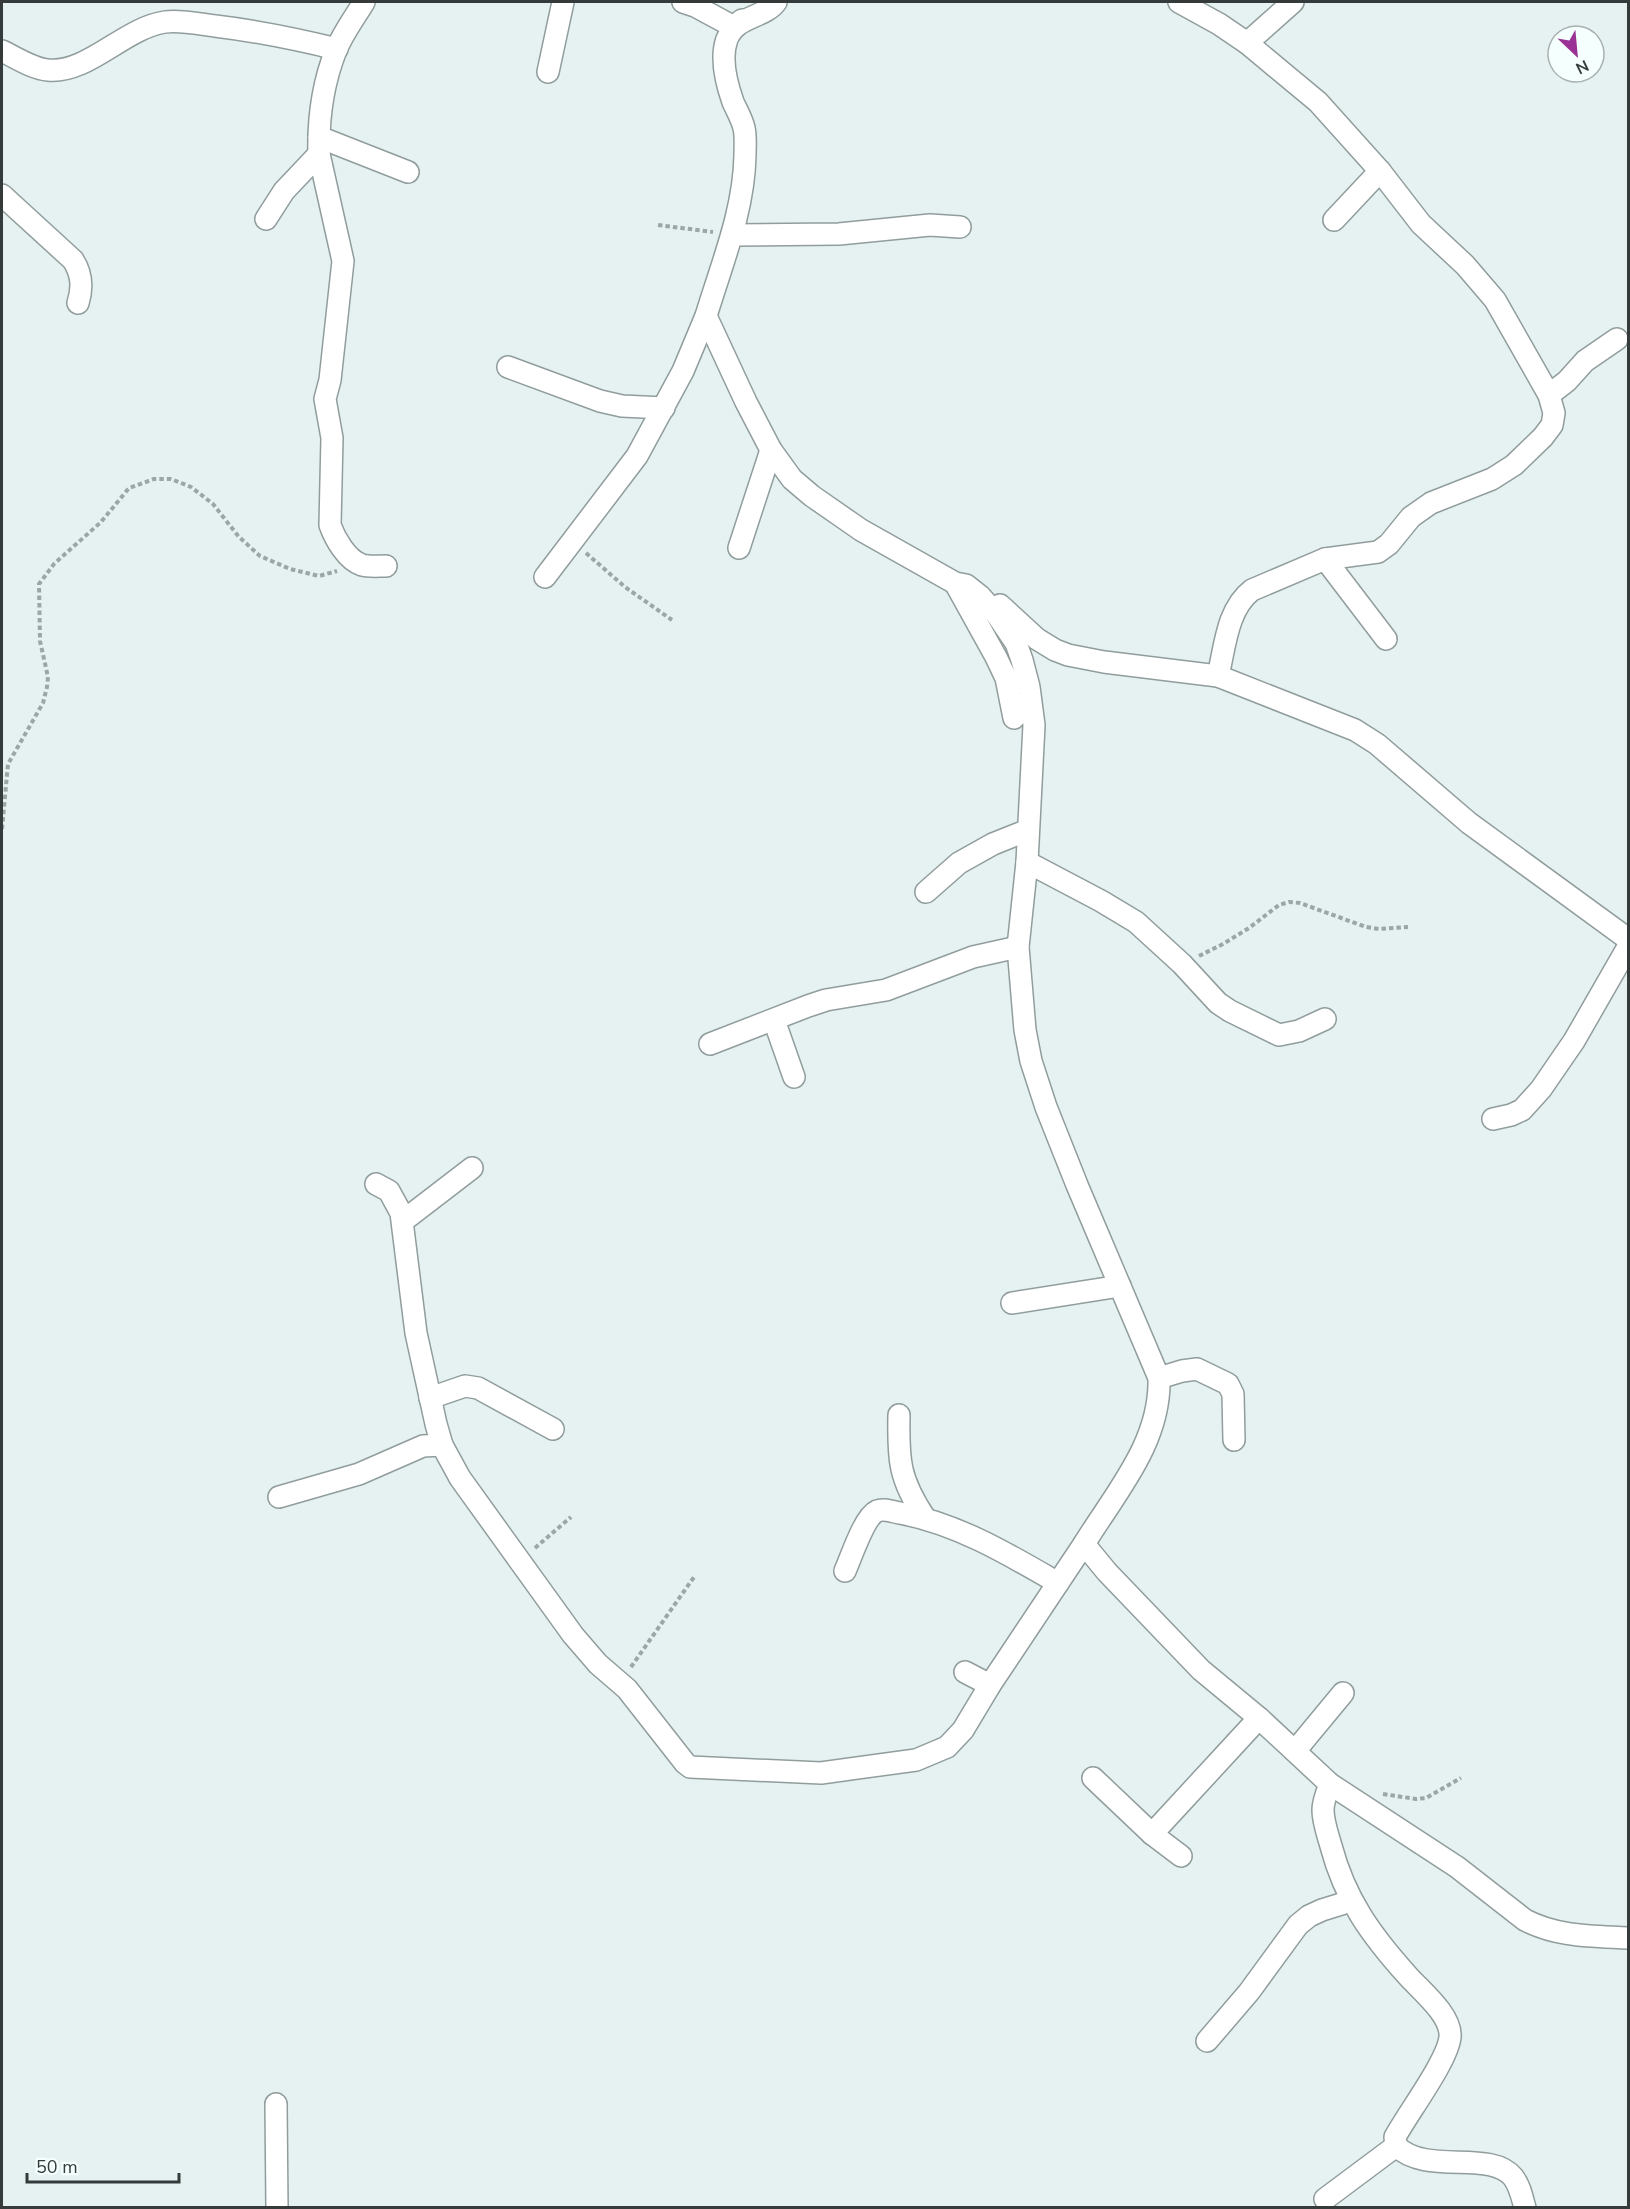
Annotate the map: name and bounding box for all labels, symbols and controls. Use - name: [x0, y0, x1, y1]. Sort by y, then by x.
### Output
- north arrow: [1546, 24, 1606, 84]
- text: N: [1572, 54, 1592, 79]
- scale bar: [27, 2146, 178, 2184]
- text: 50 m: [36, 2155, 78, 2179]

